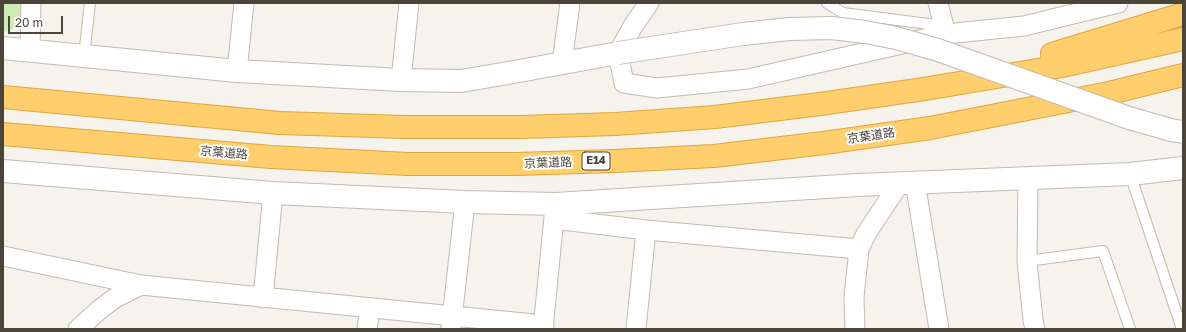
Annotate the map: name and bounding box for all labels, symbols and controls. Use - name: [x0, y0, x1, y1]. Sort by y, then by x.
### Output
- scale bar: [10, 8, 65, 34]
- text: 20 m: [15, 15, 43, 30]
- street label: 京葉道路: [846, 126, 896, 146]
- street label: 京葉道路: [199, 144, 249, 162]
- road number: E14: [582, 152, 610, 170]
- street label: 京葉道路: [524, 155, 572, 171]

